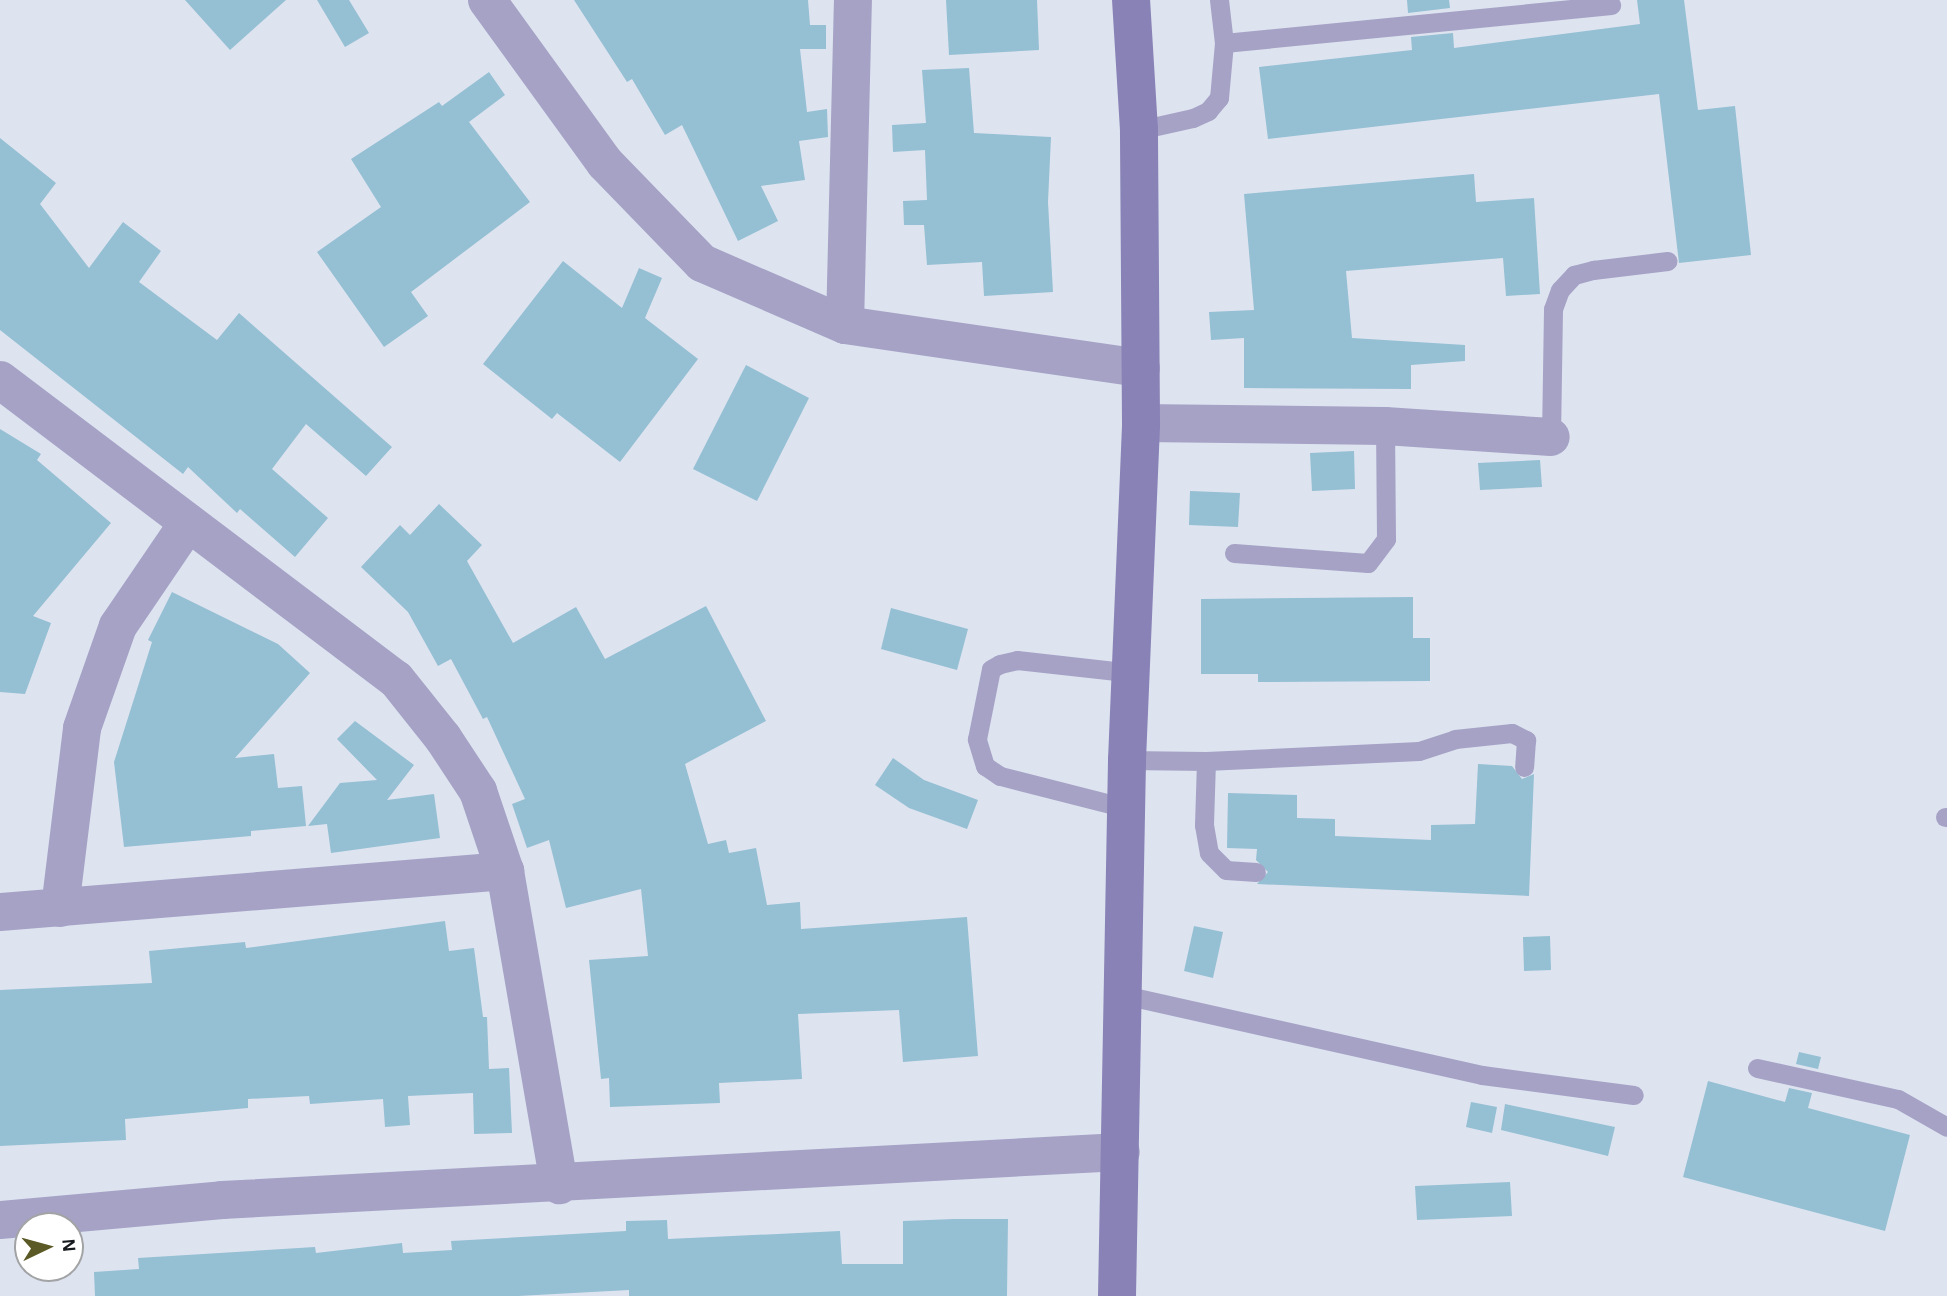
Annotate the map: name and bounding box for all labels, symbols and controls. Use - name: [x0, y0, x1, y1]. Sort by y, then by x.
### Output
- north arrow: [14, 1212, 84, 1282]
- text: N: [58, 1238, 78, 1253]

